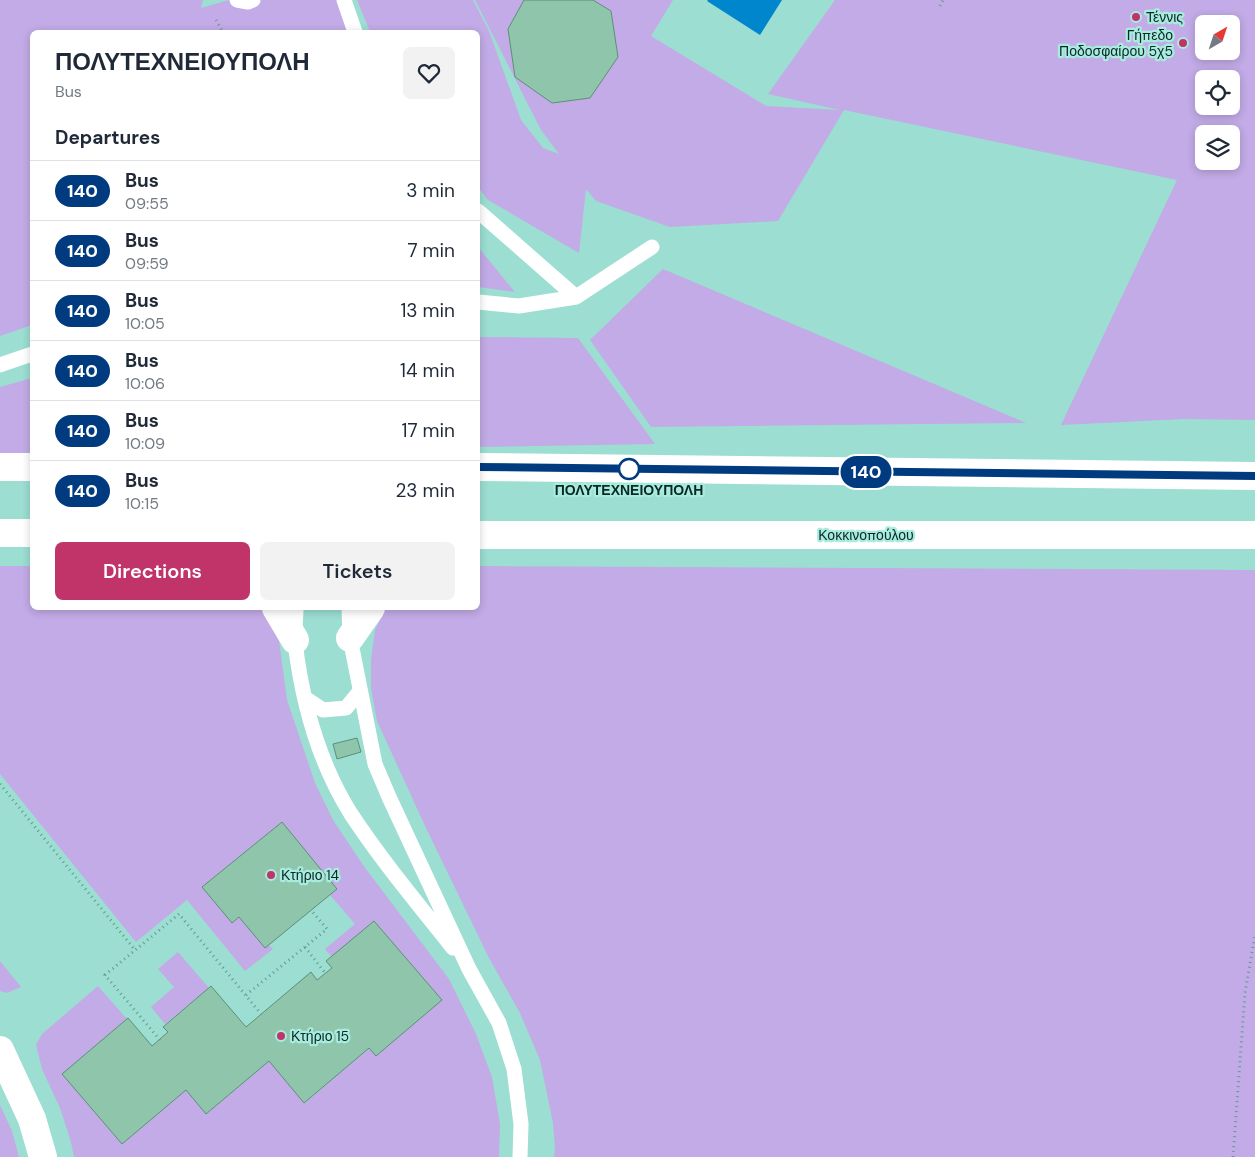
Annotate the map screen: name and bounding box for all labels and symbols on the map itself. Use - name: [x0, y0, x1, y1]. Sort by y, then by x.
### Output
- place label: Τέννις: [1146, 8, 1183, 26]
- marker: Τέννις: [1130, 11, 1142, 23]
- north arrow: [1195, 15, 1240, 60]
- place label: Γήπεδο Ποδοσφαίρου 5χ5: [1059, 26, 1173, 60]
- marker: Γήπεδο Ποδοσφαίρου 5χ5: [1177, 37, 1189, 49]
- line badge: 140: [837, 456, 895, 488]
- marker: ΠΟΛΥΤΕΧΝΕΙΟΥΠΟΛΗ: [618, 458, 640, 480]
- place label: ΠΟΛΥΤΕΧΝΕΙΟΥΠΟΛΗ: [555, 481, 703, 499]
- street label: Κοκκινοπούλου: [818, 526, 914, 544]
- place label: Κτήριο 14: [281, 866, 340, 884]
- marker: Κτήριο 14: [265, 869, 277, 881]
- place label: Κτήριο 15: [291, 1027, 349, 1045]
- marker: Κτήριο 15: [275, 1030, 287, 1042]

